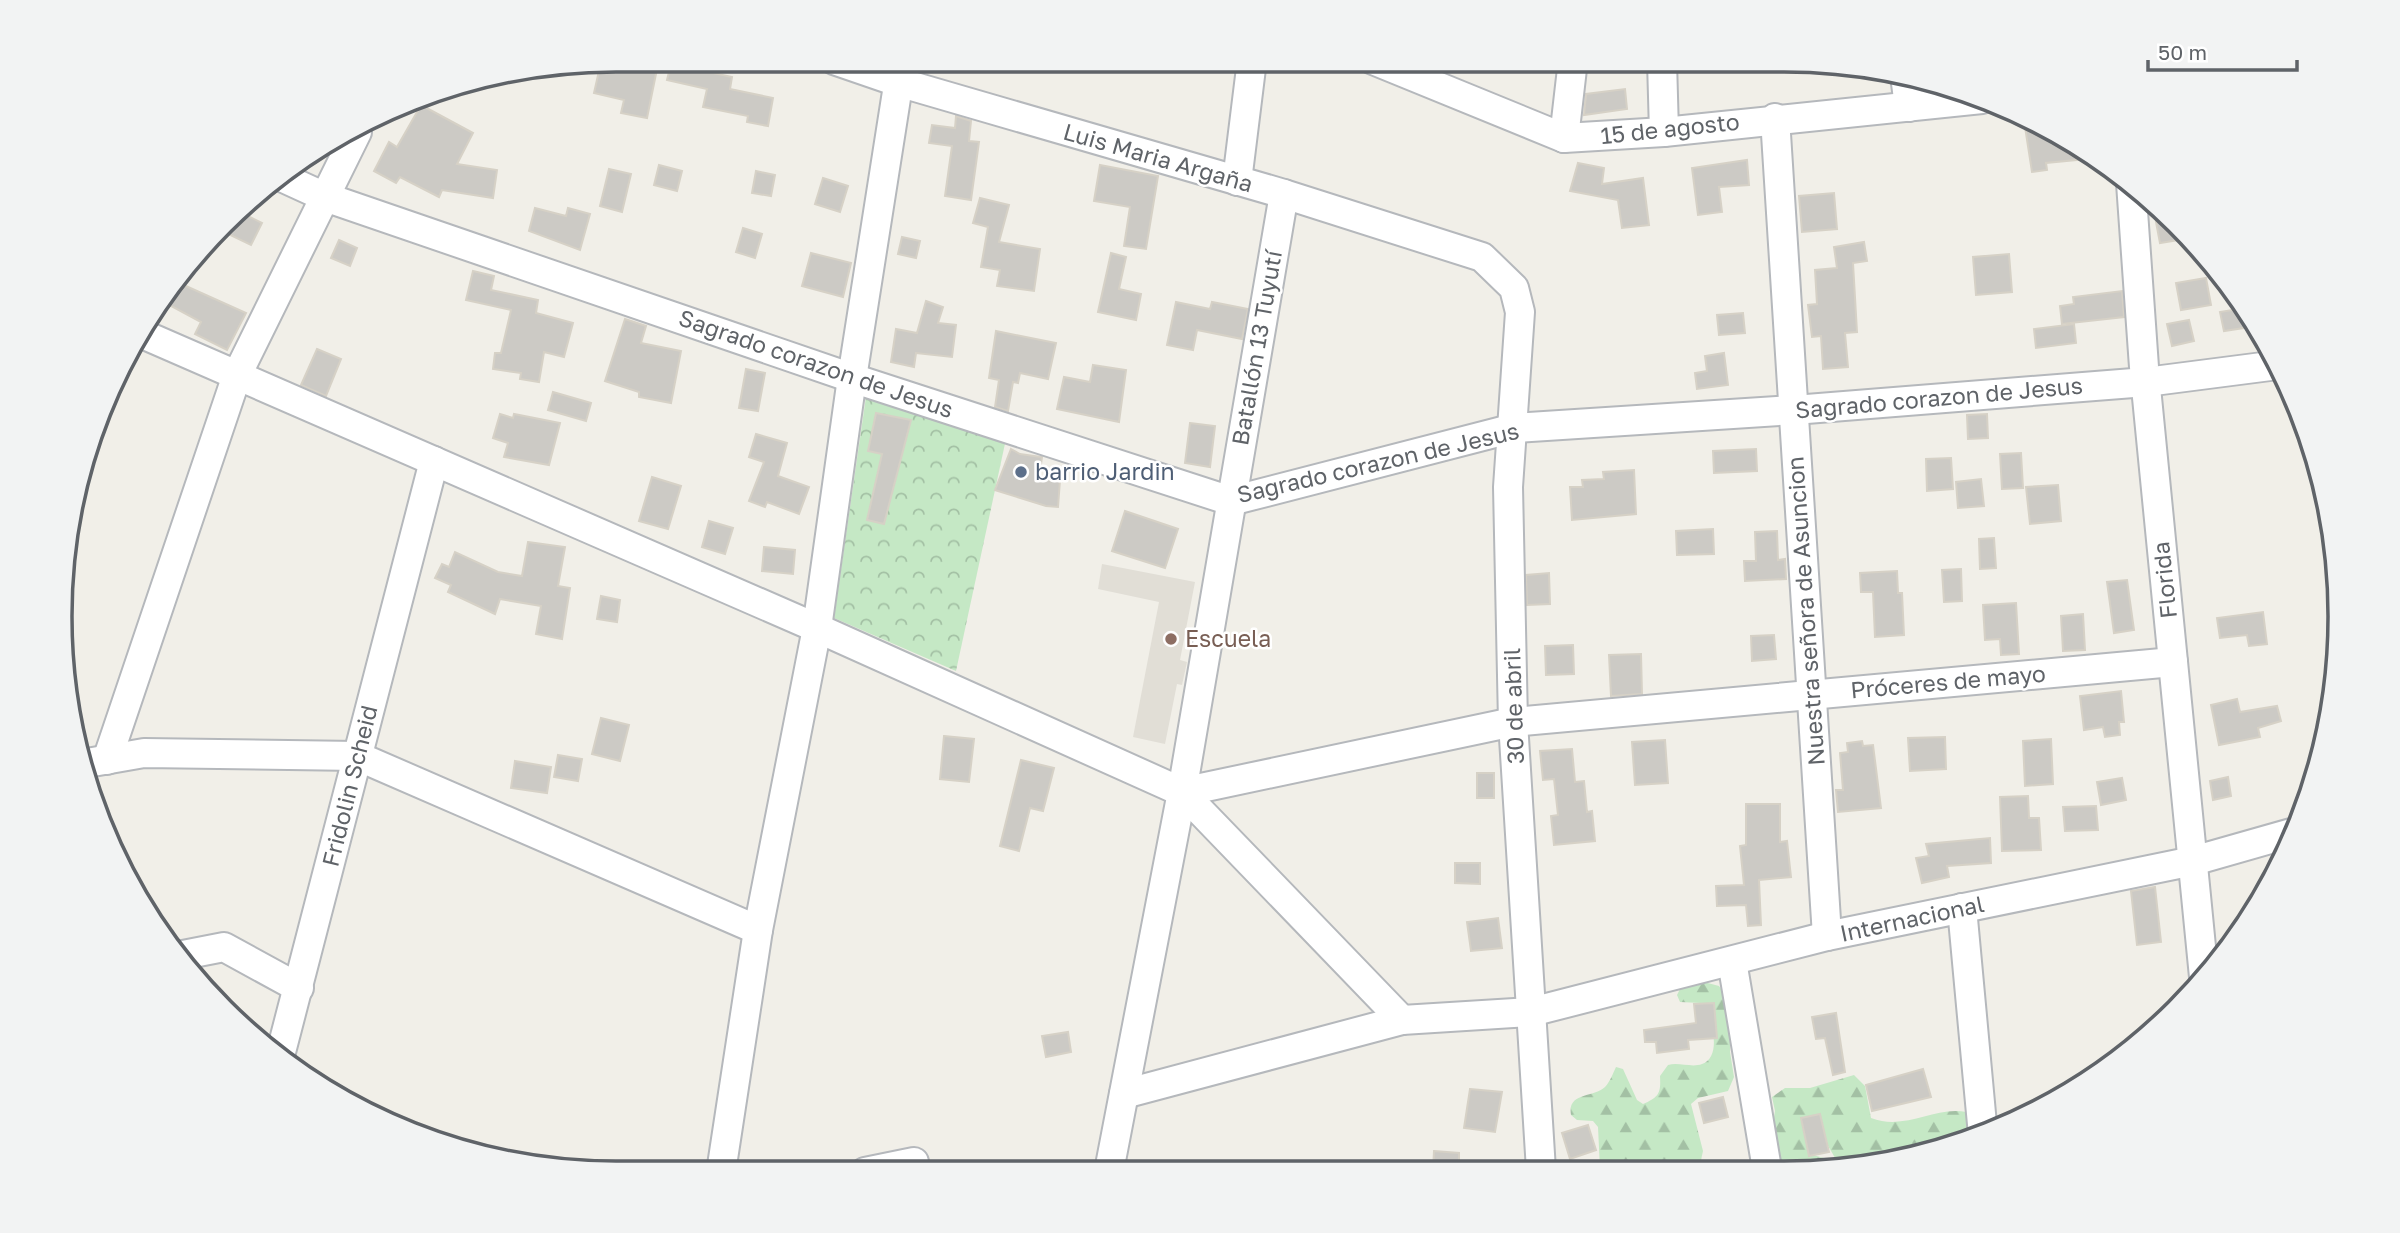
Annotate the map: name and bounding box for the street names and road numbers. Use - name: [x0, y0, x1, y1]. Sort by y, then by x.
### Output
- street label: 15 de agosto: [1599, 107, 1741, 149]
- street label: Luis Maria Argaña: [1060, 117, 1256, 197]
- street label: Batallón 13 Tuyutí: [1225, 246, 1287, 447]
- street label: Sagrado corazon de Jesus: [675, 303, 957, 423]
- street label: Sagrado corazon de Jesus: [1794, 370, 2084, 424]
- street label: Sagrado corazon de Jesus: [1234, 416, 1521, 508]
- street label: Nuestra señora de Asuncion: [1780, 455, 1830, 767]
- street label: Florida: [2146, 540, 2182, 620]
- street label: 30 de abril: [1497, 647, 1529, 765]
- street label: Próceres de mayo: [1849, 659, 2047, 703]
- street label: Fridolin Scheid: [315, 702, 383, 869]
- street label: Internacional: [1837, 889, 1986, 947]

